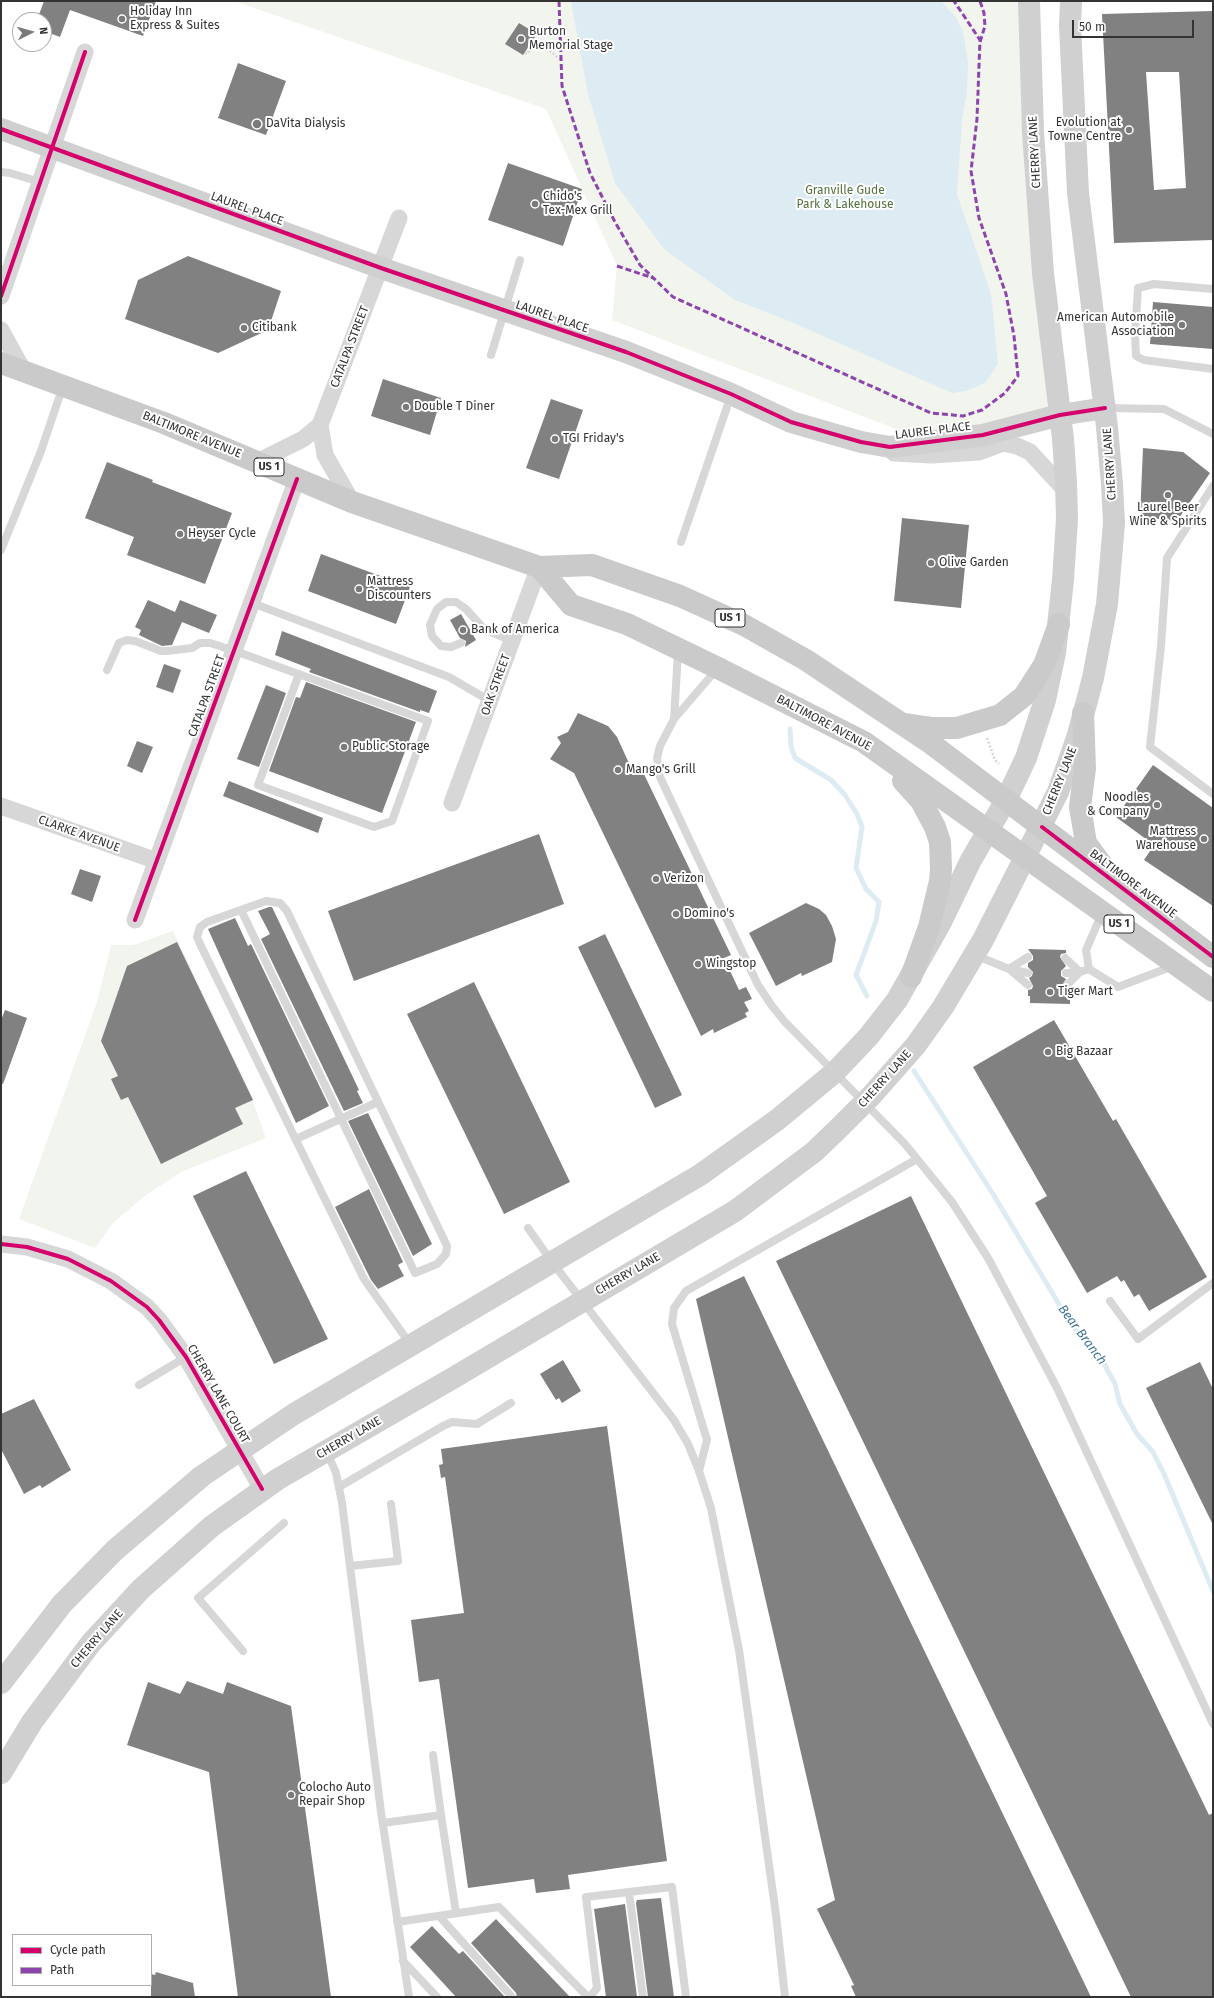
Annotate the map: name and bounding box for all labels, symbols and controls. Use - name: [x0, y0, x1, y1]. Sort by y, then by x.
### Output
- place label: Holiday Inn Express & Suites: [130, 5, 220, 33]
- north arrow: [12, 12, 52, 52]
- scale bar: [1074, 12, 1196, 38]
- marker: Holiday Inn Express & Suites: [117, 14, 127, 24]
- text: 50 m: [1079, 20, 1105, 34]
- place label: Burton Memorial Stage: [529, 25, 613, 53]
- text: N: [37, 26, 50, 35]
- marker: Burton Memorial Stage: [516, 34, 526, 44]
- street label: CHERRY LANE: [1026, 115, 1044, 189]
- place label: Evolution at Towne Centre: [1048, 116, 1121, 144]
- place label: DaVita Dialysis: [266, 117, 345, 131]
- marker: DaVita Dialysis: [251, 118, 263, 130]
- marker: Evolution at Towne Centre: [1124, 125, 1134, 135]
- park label: Granville Gude Park & Lakehouse: [797, 184, 893, 212]
- street label: LAUREL PLACE: [209, 189, 285, 229]
- place label: Chido's Tex-Mex Grill: [543, 190, 613, 218]
- marker: Chido's Tex-Mex Grill: [530, 199, 540, 209]
- street label: LAUREL PLACE: [514, 298, 590, 336]
- street label: CATALPA STREET: [328, 304, 372, 390]
- place label: American Automobile Association: [1057, 311, 1174, 339]
- marker: American Automobile Association: [1177, 320, 1187, 330]
- place label: Citibank: [252, 321, 297, 335]
- marker: Citibank: [239, 323, 249, 333]
- place label: Double T Diner: [414, 400, 495, 414]
- marker: Double T Diner: [401, 402, 411, 412]
- street label: BALTIMORE AVENUE: [140, 409, 244, 461]
- street label: LAUREL PLACE: [894, 419, 972, 443]
- street label: CHERRY LANE: [1100, 427, 1120, 501]
- place label: TGI Friday's: [563, 432, 624, 446]
- marker: TGI Friday's: [550, 434, 560, 444]
- road number: US 1: [254, 458, 284, 476]
- marker: Laurel Beer Wine & Spirits: [1163, 490, 1173, 500]
- place label: Laurel Beer Wine & Spirits: [1130, 501, 1206, 529]
- place label: Heyser Cycle: [188, 527, 256, 541]
- marker: Heyser Cycle: [175, 529, 185, 539]
- place label: Olive Garden: [939, 556, 1009, 570]
- marker: Olive Garden: [926, 558, 936, 568]
- place label: Mattress Discounters: [367, 575, 431, 603]
- marker: Mattress Discounters: [354, 584, 364, 594]
- road number: US 1: [715, 609, 745, 627]
- place label: Bank of America: [471, 623, 559, 637]
- marker: Bank of America: [458, 625, 468, 635]
- street label: OAK STREET: [478, 652, 514, 718]
- street label: CATALPA STREET: [185, 653, 229, 739]
- street label: BALTIMORE AVENUE: [774, 692, 874, 754]
- place label: Public Storage: [352, 740, 429, 754]
- marker: Public Storage: [339, 742, 349, 752]
- street label: CHERRY LANE: [1040, 745, 1080, 817]
- place label: Mango's Grill: [626, 763, 696, 777]
- marker: Mango's Grill: [613, 765, 623, 775]
- place label: Noodles & Company: [1087, 791, 1149, 819]
- marker: Noodles & Company: [1152, 800, 1162, 810]
- street label: CLARKE AVENUE: [36, 813, 122, 855]
- place label: Mattress Warehouse: [1136, 825, 1196, 853]
- marker: Mattress Warehouse: [1199, 834, 1209, 844]
- street label: BALTIMORE AVENUE: [1087, 846, 1179, 922]
- place label: Verizon: [664, 872, 704, 886]
- marker: Verizon: [651, 874, 661, 884]
- place label: Domino's: [684, 907, 734, 921]
- marker: Domino's: [671, 909, 681, 919]
- road number: US 1: [1104, 915, 1134, 933]
- place label: Wingstop: [706, 957, 756, 971]
- marker: Wingstop: [693, 959, 703, 969]
- place label: Tiger Mart: [1058, 985, 1113, 999]
- marker: Tiger Mart: [1045, 987, 1055, 997]
- place label: Big Bazaar: [1056, 1045, 1113, 1059]
- street label: CHERRY LANE: [855, 1047, 915, 1111]
- marker: Big Bazaar: [1043, 1047, 1053, 1057]
- street label: CHERRY LANE: [593, 1250, 663, 1298]
- water label: Bear Branch: [1054, 1302, 1110, 1368]
- street label: CHERRY LANE COURT: [184, 1342, 252, 1446]
- street label: CHERRY LANE: [314, 1414, 384, 1462]
- street label: CHERRY LANE: [68, 1607, 126, 1671]
- place label: Colocho Auto Repair Shop: [299, 1781, 371, 1809]
- marker: Colocho Auto Repair Shop: [286, 1790, 296, 1800]
- legend: [12, 1934, 152, 1986]
- text: Cycle path: [50, 1943, 106, 1957]
- text: Path: [50, 1963, 74, 1977]

